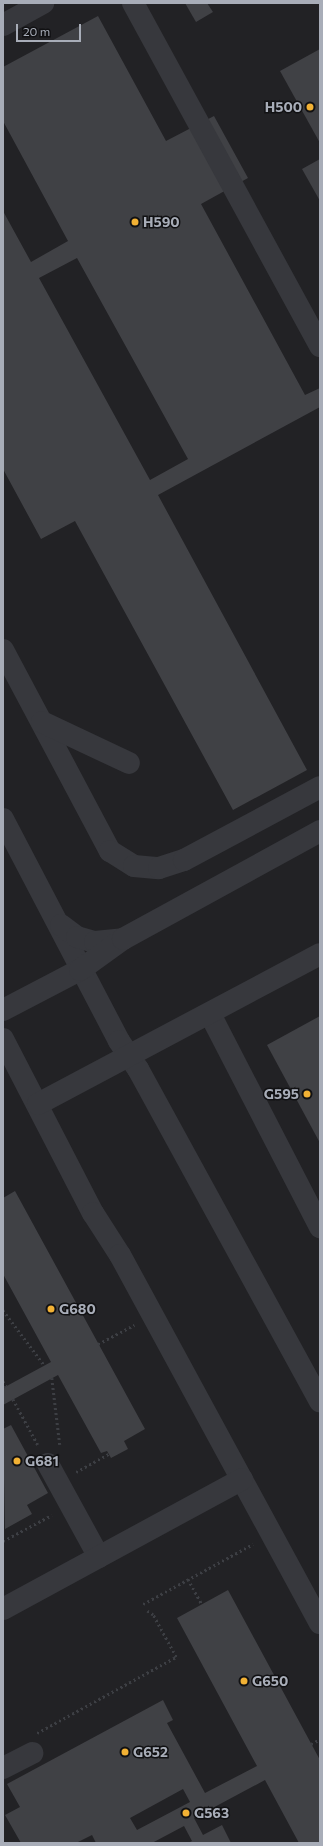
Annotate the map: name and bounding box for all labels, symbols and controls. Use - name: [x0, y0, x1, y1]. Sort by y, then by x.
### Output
- scale bar: [18, 16, 83, 42]
- text: 20 m: [23, 24, 50, 38]
- place label: H500: [265, 99, 302, 115]
- marker: H500: [305, 102, 315, 112]
- place label: H590: [143, 214, 180, 230]
- marker: H590: [130, 217, 140, 227]
- place label: G595: [264, 1086, 299, 1102]
- marker: G595: [302, 1089, 312, 1099]
- place label: G680: [59, 1301, 96, 1317]
- marker: G680: [46, 1304, 56, 1314]
- place label: G681: [25, 1453, 59, 1469]
- marker: G681: [12, 1456, 22, 1466]
- place label: G650: [252, 1673, 288, 1689]
- marker: G650: [239, 1676, 249, 1686]
- place label: G652: [133, 1744, 168, 1760]
- marker: G652: [120, 1747, 130, 1757]
- place label: G563: [194, 1805, 229, 1821]
- marker: G563: [181, 1808, 191, 1818]

